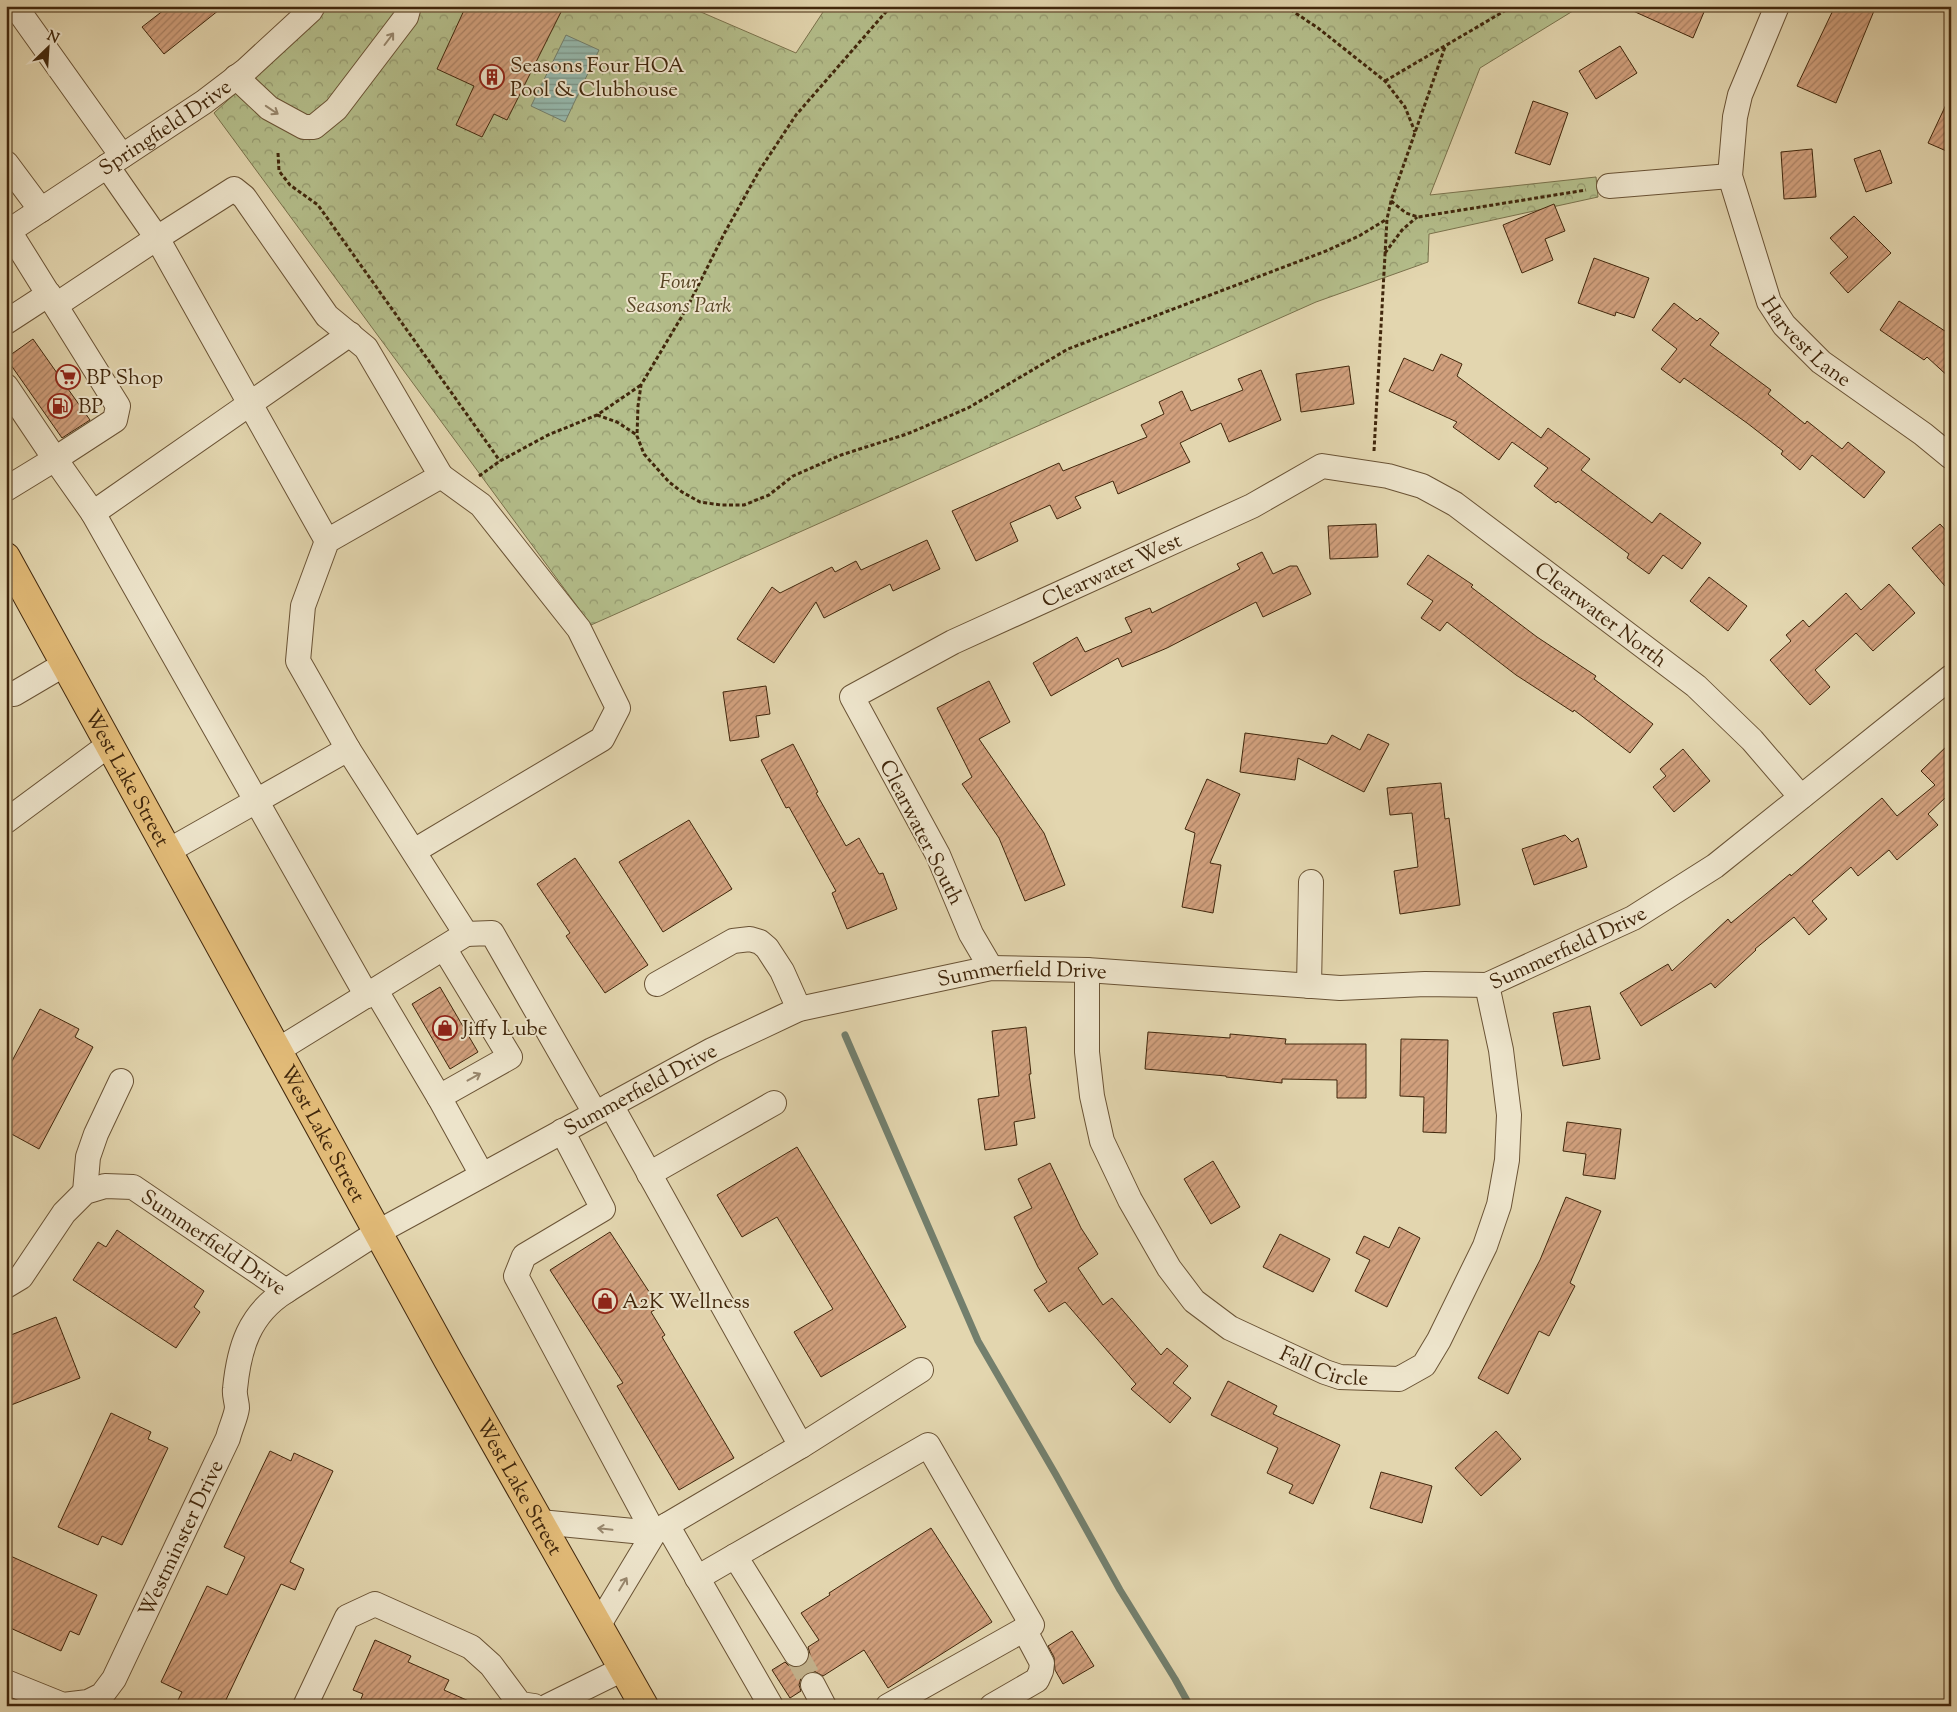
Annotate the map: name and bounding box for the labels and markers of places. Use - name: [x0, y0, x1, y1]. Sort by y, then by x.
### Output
- place label: Seasons Four HOA Pool & Clubhouse: [510, 52, 685, 106]
- building icon: Seasons Four HOA Pool & Clubhouse: [479, 64, 505, 90]
- supermarket icon: BP Shop: [55, 364, 81, 390]
- place label: BP Shop: [86, 364, 163, 394]
- fuel station icon: BP: [47, 393, 73, 419]
- place label: BP: [78, 393, 103, 423]
- shop icon: Jiffy Lube: [432, 1015, 458, 1041]
- place label: Jiffy Lube: [461, 1015, 548, 1045]
- shop icon: A2K Wellness: [592, 1288, 618, 1314]
- place label: A2K Wellness: [622, 1288, 750, 1318]

